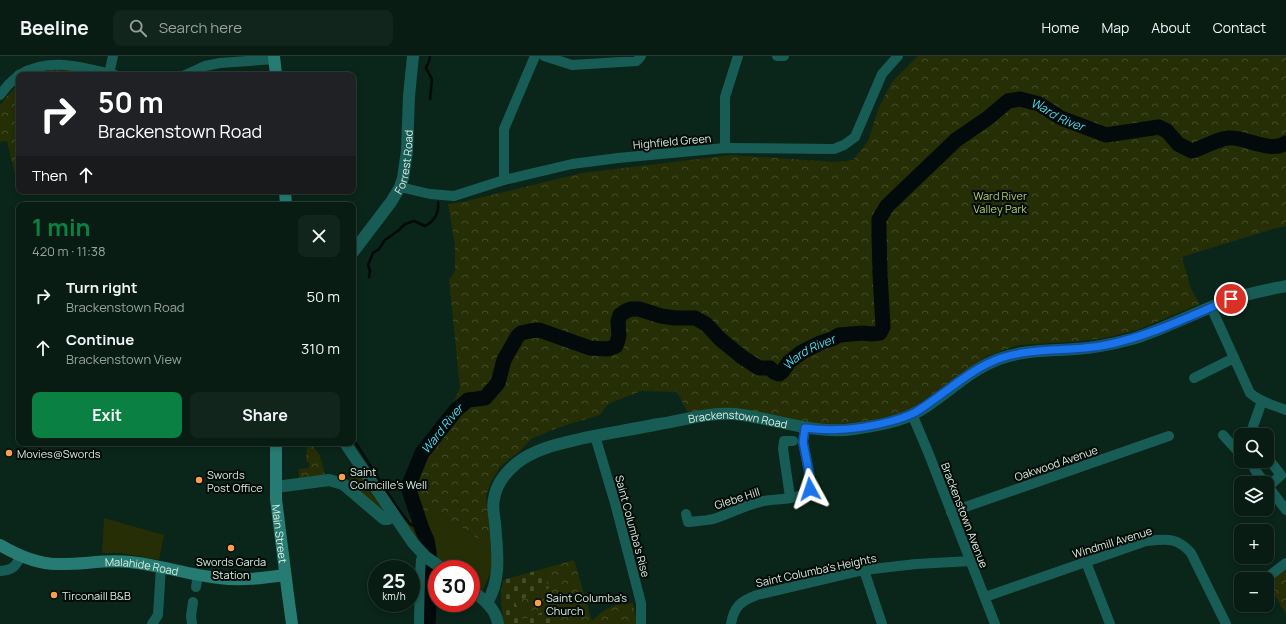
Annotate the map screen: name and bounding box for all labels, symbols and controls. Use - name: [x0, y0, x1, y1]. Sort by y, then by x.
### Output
- search box: [113, 10, 393, 46]
- text: Beeline: [20, 15, 89, 41]
- icon: search: [127, 17, 149, 39]
- text: Search here: [159, 17, 242, 38]
- text: Home: [1042, 18, 1079, 37]
- text: Map: [1101, 18, 1129, 37]
- text: About: [1151, 18, 1191, 37]
- text: Contact: [1213, 18, 1266, 37]
- text: 50 m: [98, 83, 164, 121]
- icon: right: [32, 88, 84, 140]
- water label: Ward River: [1029, 94, 1089, 135]
- text: Brackenstown Road: [98, 119, 262, 143]
- street label: Forrest Road: [390, 129, 415, 197]
- street label: Highfield Green: [632, 130, 712, 152]
- icon: ahead: [75, 164, 97, 186]
- text: Then: [32, 165, 67, 186]
- park label: Ward River Valley Park: [973, 188, 1027, 216]
- text: 1 min: [32, 210, 91, 243]
- button: close: [298, 215, 340, 257]
- text: 420 m · 11:38: [32, 242, 106, 260]
- text: Turn right: [66, 277, 137, 298]
- pin: [1214, 282, 1248, 316]
- icon: right: [32, 285, 54, 307]
- text: 50 m: [306, 286, 340, 307]
- icon: arrive: [1220, 288, 1242, 310]
- text: Brackenstown Road: [66, 298, 185, 316]
- text: Continue: [66, 329, 134, 350]
- water label: Ward River: [778, 330, 840, 373]
- icon: ahead: [32, 337, 54, 359]
- text: 310 m: [301, 338, 340, 359]
- text: Brackenstown View: [66, 350, 182, 368]
- button: Exit: [32, 392, 182, 438]
- button: Share: [190, 392, 340, 438]
- water label: Ward River: [417, 399, 467, 457]
- street label: Brackenstown Road: [687, 406, 789, 431]
- map controls: [1234, 428, 1274, 612]
- button: search: [1234, 428, 1274, 468]
- street label: Oakwood Avenue: [1012, 442, 1100, 484]
- place label: Movies@Swords: [17, 446, 101, 461]
- marker: Movies@Swords: [4, 448, 14, 458]
- street label: Brackenstown Avenue: [938, 460, 992, 570]
- place label: Saint Colmcille's Well: [350, 464, 427, 492]
- place label: Swords Post Office: [207, 467, 263, 495]
- position arrow: [789, 468, 831, 510]
- marker: Saint Colmcille's Well: [337, 472, 347, 482]
- street label: Saint Columba's Rise: [612, 473, 654, 579]
- marker: Swords Post Office: [194, 475, 204, 485]
- button: layers: [1234, 476, 1274, 516]
- street label: Glebe Hill: [712, 484, 762, 512]
- street label: Main Street: [269, 504, 291, 564]
- street label: Windmill Avenue: [1070, 523, 1154, 561]
- button: +: [1234, 524, 1274, 564]
- marker: Swords Garda Station: [226, 543, 236, 553]
- street label: Saint Columba's Heights: [754, 550, 878, 590]
- street label: Malahide Road: [105, 554, 180, 578]
- place label: Swords Garda Station: [196, 554, 266, 582]
- speed limit sign: 30: [428, 560, 480, 612]
- text: 25: [382, 567, 406, 594]
- button: −: [1234, 572, 1274, 612]
- place label: Tirconaill B&B: [62, 588, 131, 603]
- text: km/h: [382, 589, 406, 603]
- marker: Tirconaill B&B: [49, 590, 59, 600]
- place label: Saint Columba's Church: [546, 590, 627, 618]
- marker: Saint Columba's Church: [533, 598, 543, 608]

